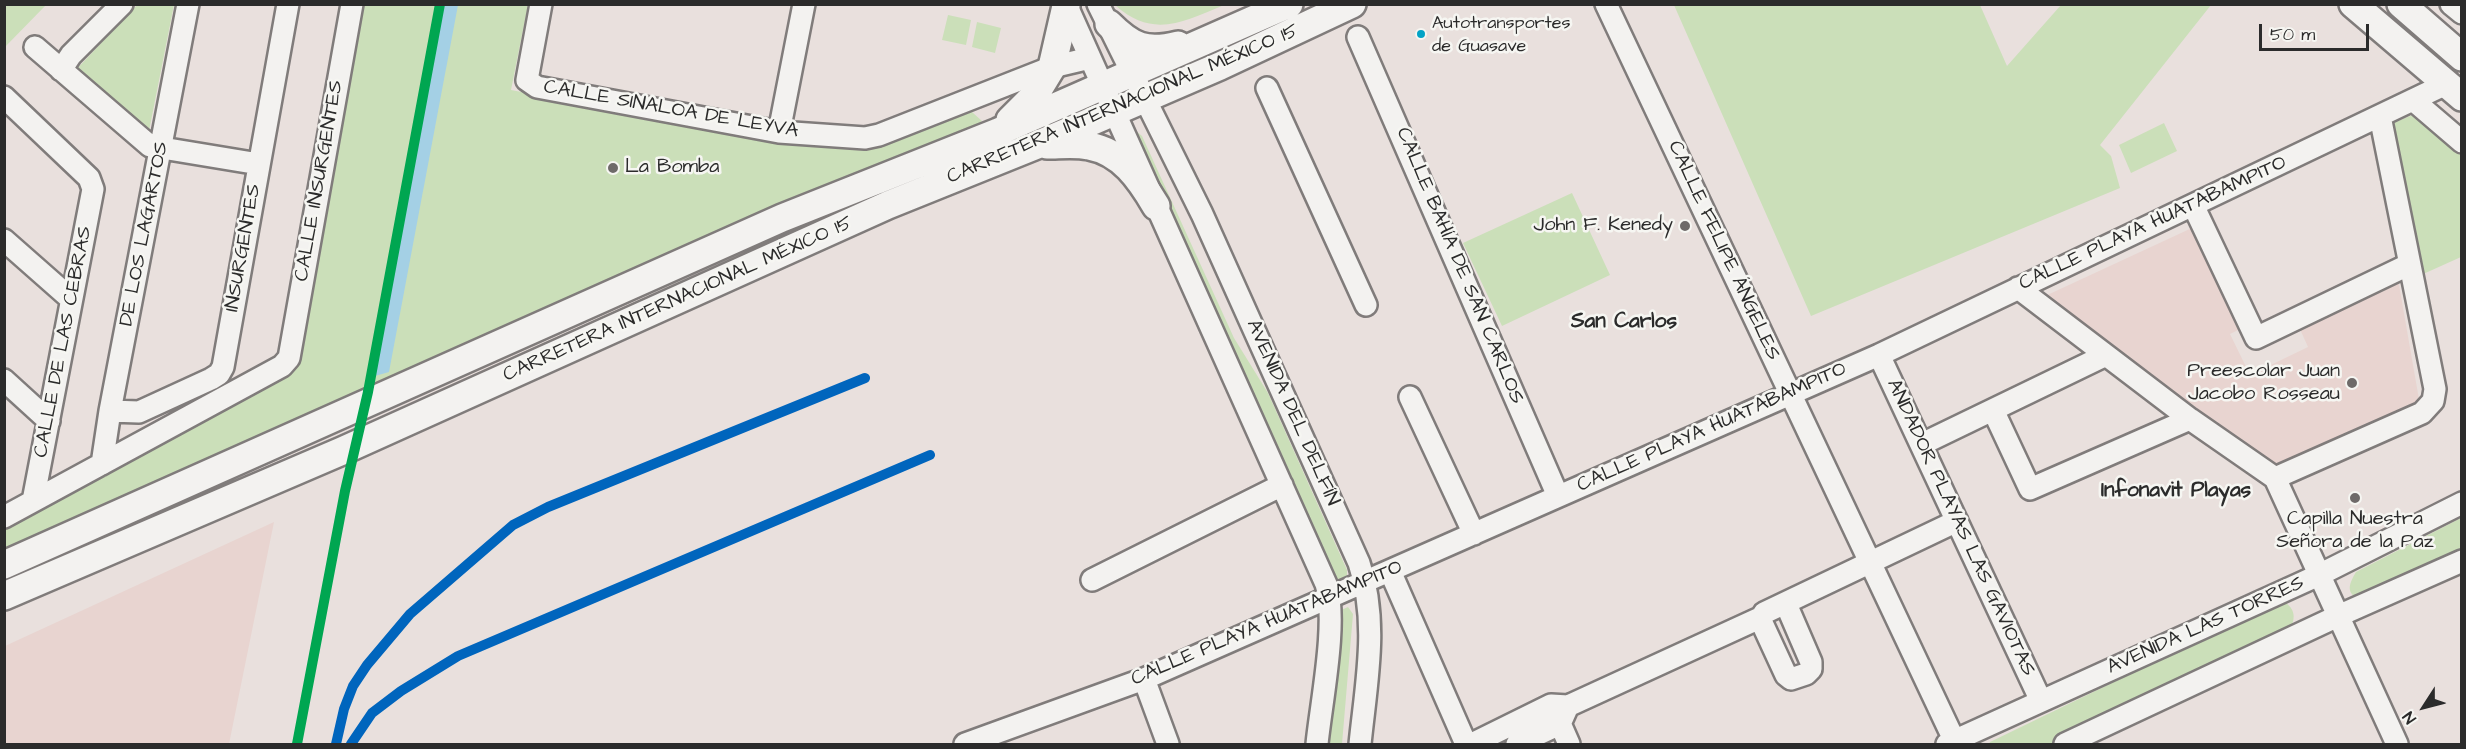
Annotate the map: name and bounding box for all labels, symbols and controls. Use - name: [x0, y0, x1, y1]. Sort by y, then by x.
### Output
- scale bar: [2262, 12, 2372, 50]
- place label: Autotransportes de Guasave: [1432, 13, 1571, 56]
- street label: CARRETERA INTERNACIONAL MÉXICO 15: [944, 20, 1302, 190]
- text: 50 m: [2270, 22, 2315, 47]
- marker: Autotransportes de Guasave: [1415, 28, 1427, 40]
- street label: CALLE SINALOA DE LEYVA: [542, 76, 800, 144]
- street label: CALLE INSURGENTES: [290, 79, 350, 283]
- street label: CALLE BAHÍA DE SAN CARLOS: [1390, 124, 1528, 408]
- street label: CALLE FELIPE ÁNGELES: [1662, 138, 1784, 364]
- street label: DE LOS LAGARTOS: [115, 140, 175, 328]
- street label: CALLE PLAYA HUATABAMPITO: [2016, 151, 2290, 297]
- place label: La Bomba: [625, 156, 719, 180]
- marker: La Bomba: [606, 161, 620, 175]
- street label: INSURGENTES: [221, 182, 267, 314]
- street label: CARRETERA INTERNACIONAL MÉXICO 15: [500, 212, 856, 388]
- place label: John F. Kenedy: [1534, 214, 1673, 238]
- marker: John F. Kenedy: [1678, 219, 1692, 233]
- street label: CALLE DE LAS CEBRAS: [30, 224, 98, 460]
- district label: San Carlos: [1571, 310, 1677, 336]
- street label: AVENIDA DEL DELFÍN: [1240, 316, 1344, 510]
- street label: CALLE PLAYA HUATABAMPITO: [1574, 358, 1850, 498]
- place label: Preescolar Juan Jacobo Rosseau: [2187, 360, 2340, 407]
- street label: ANDADOR PLAYAS LAS GAVIOTAS: [1880, 376, 2040, 680]
- marker: Preescolar Juan Jacobo Rosseau: [2345, 376, 2359, 390]
- district label: Infonavit Playas: [2101, 479, 2251, 505]
- marker: Capilla Nuestra Señora de la Paz: [2348, 491, 2362, 505]
- place label: Capilla Nuestra Señora de la Paz: [2276, 508, 2434, 555]
- street label: CALLE PLAYA HUATABAMPITO: [1128, 556, 1406, 692]
- street label: AVENIDA LAS TORRES: [2104, 572, 2308, 680]
- north arrow: [2394, 677, 2454, 737]
- text: N: [2398, 707, 2421, 728]

